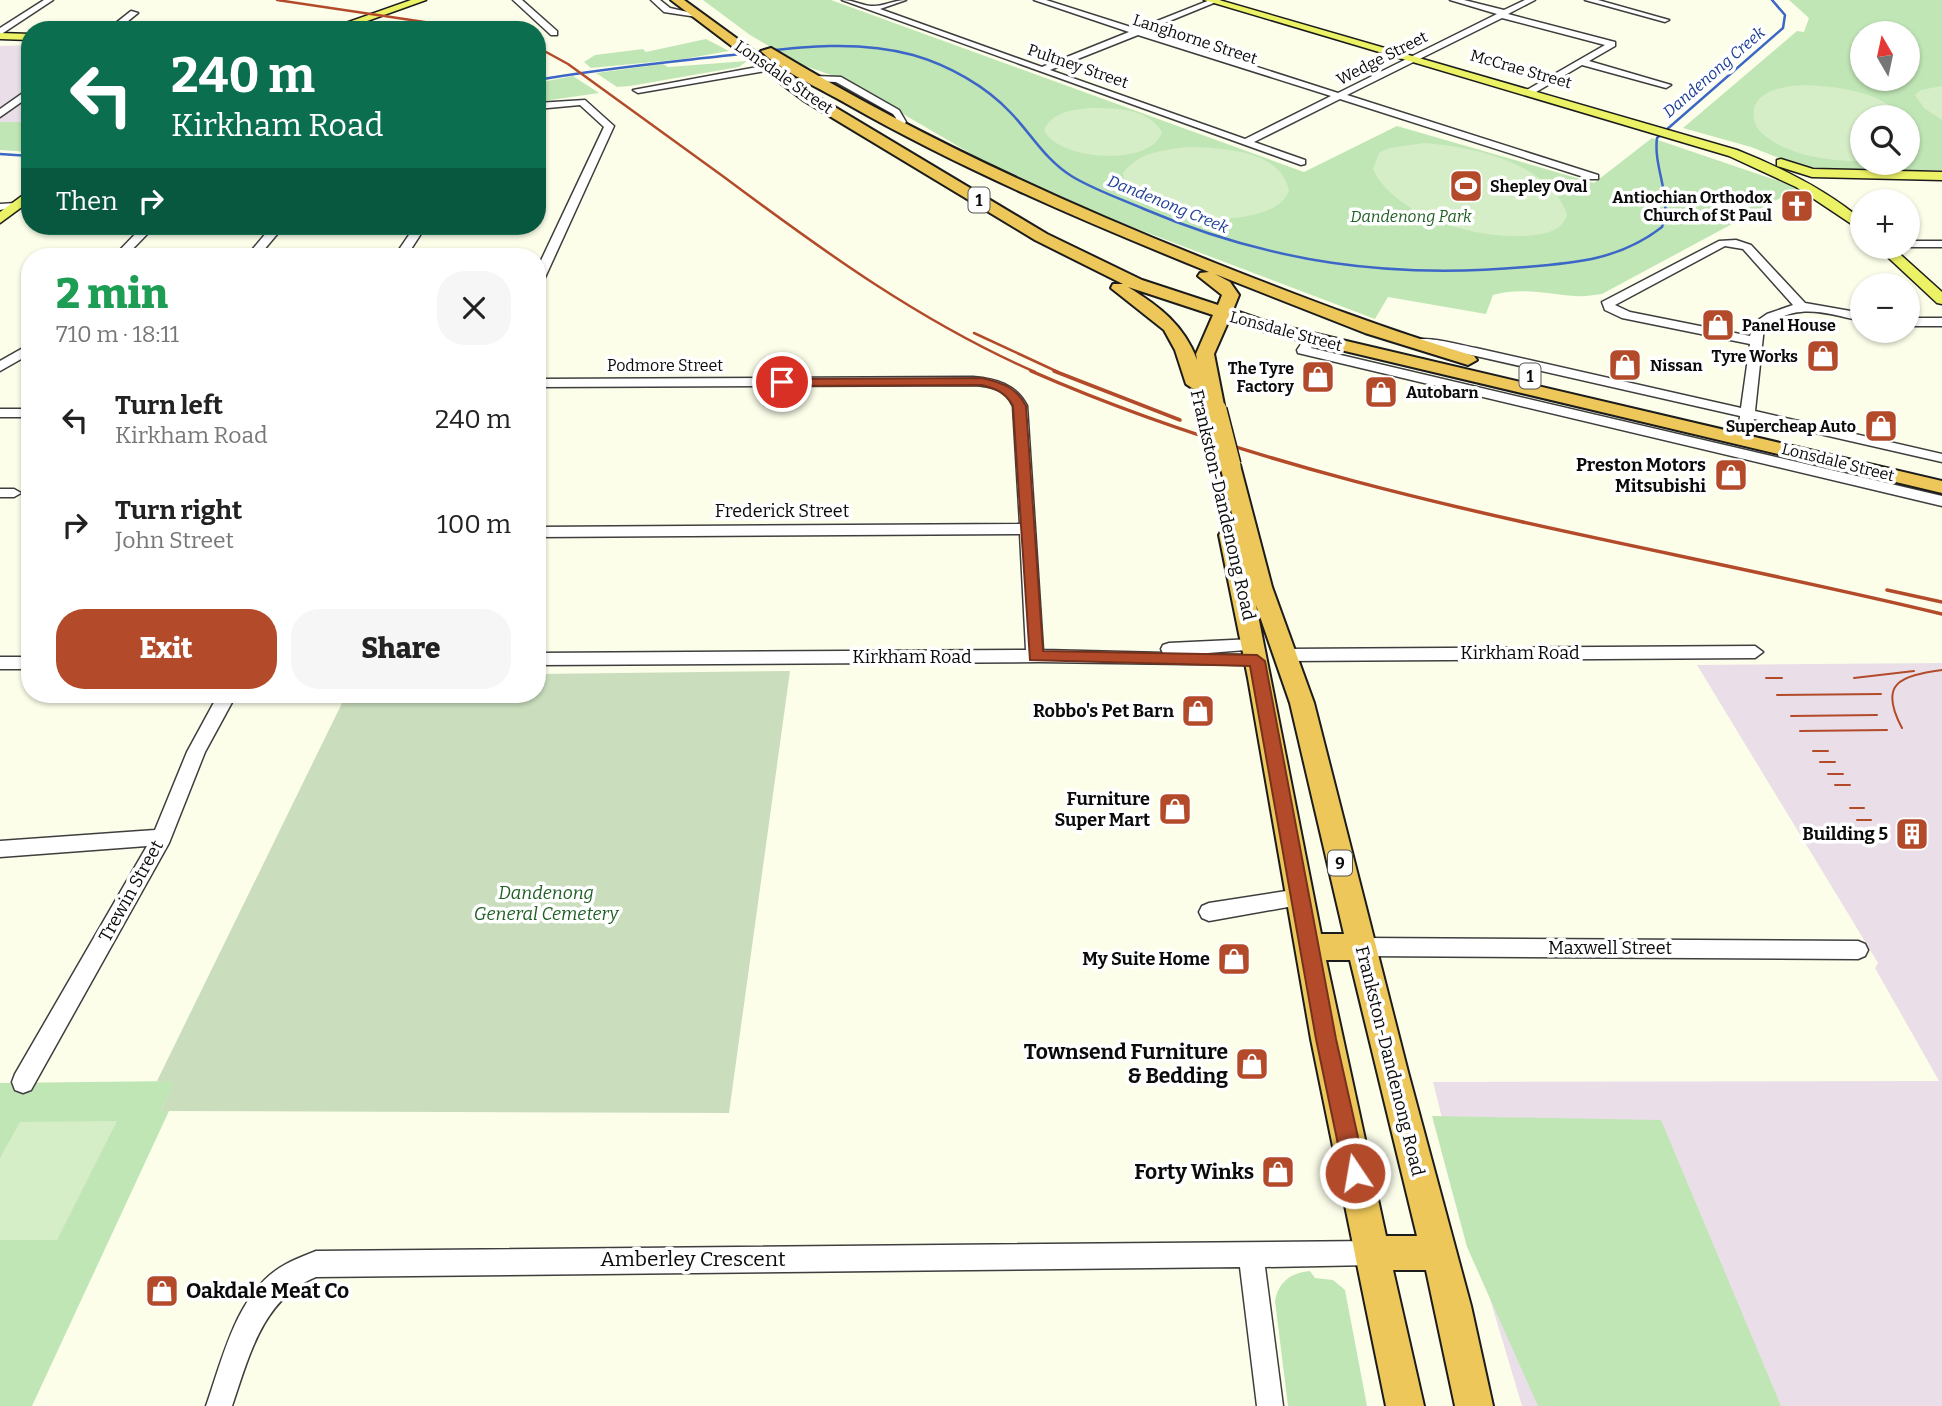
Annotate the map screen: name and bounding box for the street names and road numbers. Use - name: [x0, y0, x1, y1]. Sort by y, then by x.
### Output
- street label: Langhorne Street: [1130, 10, 1260, 68]
- street label: Wedge Street: [1333, 27, 1431, 89]
- street label: Lonsdale Street: [731, 36, 837, 118]
- street label: Pultney Street: [1025, 40, 1131, 92]
- street label: McCrae Street: [1468, 45, 1574, 93]
- road number: 1: [968, 188, 990, 212]
- street label: Lonsdale Street: [1228, 307, 1344, 355]
- street label: Podmore Street: [607, 356, 723, 375]
- road number: 1: [1520, 364, 1540, 388]
- street label: Frankston-Dandenong Road: [1186, 387, 1260, 623]
- street label: Lonsdale Street: [1780, 439, 1896, 485]
- street label: Frederick Street: [715, 500, 850, 522]
- street label: Kirkham Road: [1460, 642, 1580, 664]
- street label: Kirkham Road: [852, 646, 972, 668]
- street label: Trewin Street: [94, 836, 168, 946]
- road number: 9: [1328, 850, 1352, 876]
- street label: Maxwell Street: [1548, 937, 1672, 959]
- street label: Frankston-Dandenong Road: [1351, 944, 1429, 1179]
- street label: Amberley Crescent: [600, 1246, 786, 1272]

